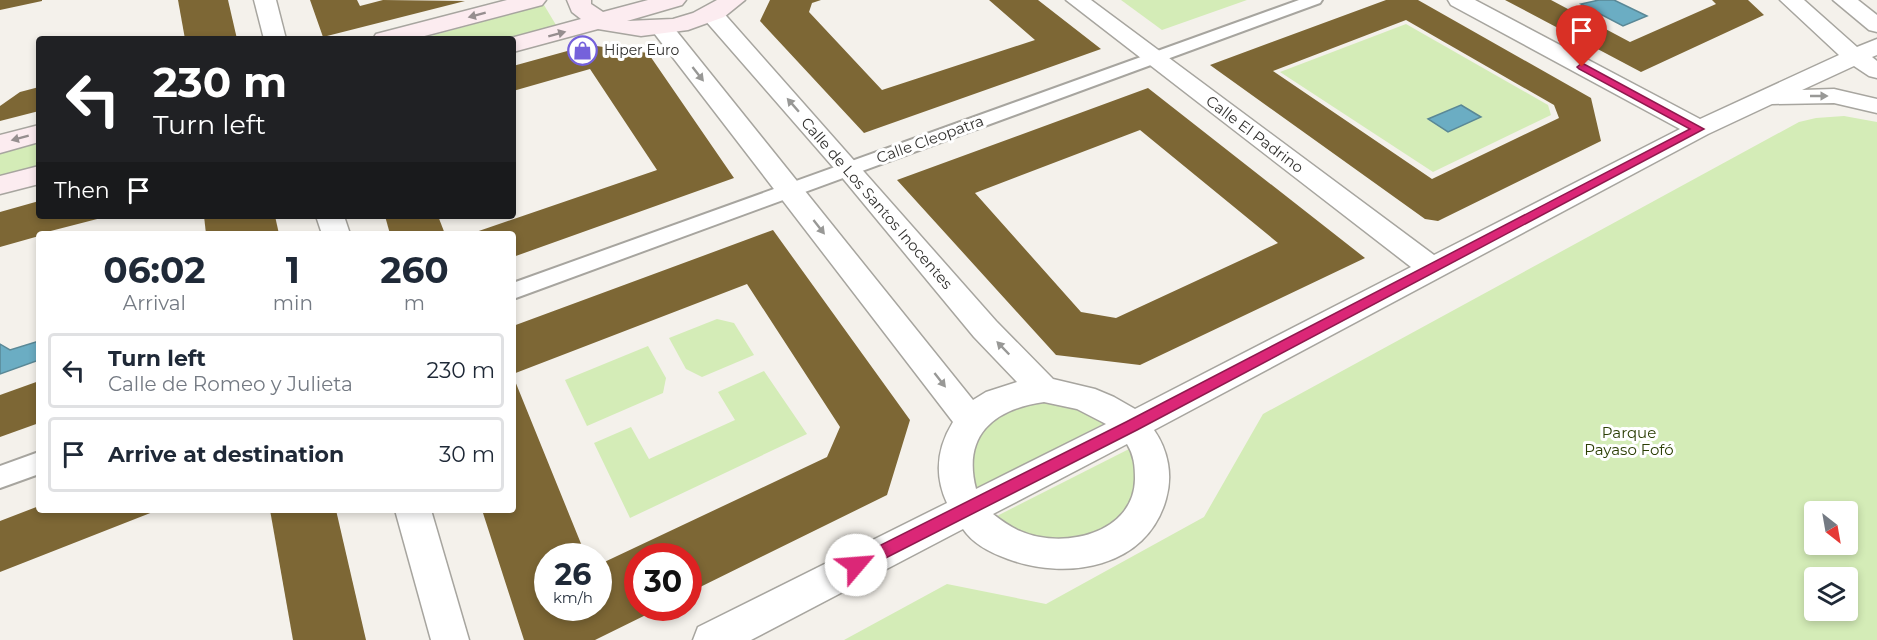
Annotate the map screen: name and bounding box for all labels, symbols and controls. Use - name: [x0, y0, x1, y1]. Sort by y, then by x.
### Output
- pin: [1556, 5, 1607, 67]
- one-way arrow: [468, 11, 486, 20]
- icon: arrive: [1565, 14, 1598, 47]
- one-way arrow: [548, 28, 566, 38]
- shop icon: Hiper Euro: [567, 34, 599, 66]
- place label: Hiper Euro: [604, 41, 679, 59]
- text: 230 m: [153, 56, 287, 108]
- icon: left: [54, 60, 132, 138]
- one-way arrow: [692, 66, 705, 82]
- street label: Calle El Padrino: [1202, 91, 1308, 177]
- one-way arrow: [1810, 91, 1829, 101]
- one-way arrow: [787, 98, 800, 113]
- text: Turn left: [153, 108, 266, 141]
- street label: Calle Cleopatra: [874, 111, 986, 167]
- street label: Calle de Los Santos Inocentes: [797, 113, 957, 293]
- one-way arrow: [10, 134, 28, 143]
- icon: arrive: [122, 174, 155, 207]
- text: Then: [54, 177, 110, 204]
- one-way arrow: [813, 219, 826, 235]
- text: 06:02: [103, 248, 206, 292]
- text: 1: [286, 248, 300, 292]
- text: 260: [380, 248, 449, 292]
- text: Arrival: [123, 291, 186, 315]
- text: min: [273, 291, 313, 315]
- text: m: [404, 291, 425, 315]
- one-way arrow: [997, 341, 1011, 355]
- text: Turn left: [108, 345, 206, 372]
- icon: left: [57, 354, 90, 387]
- text: 230 m: [426, 357, 495, 384]
- text: Calle de Romeo y Julieta: [108, 372, 353, 396]
- one-way arrow: [934, 372, 947, 388]
- park label: Parque Payaso Fofó: [1584, 423, 1674, 459]
- icon: arrive: [57, 438, 90, 471]
- text: Arrive at destination: [108, 441, 344, 468]
- text: 30 m: [439, 441, 495, 468]
- north arrow: [1804, 501, 1858, 555]
- map controls: [1804, 501, 1858, 621]
- position arrow: [824, 533, 888, 597]
- speed limit sign: 30: [624, 543, 702, 621]
- text: 26: [555, 556, 591, 593]
- button: layers: [1804, 567, 1858, 621]
- text: km/h: [553, 588, 593, 607]

